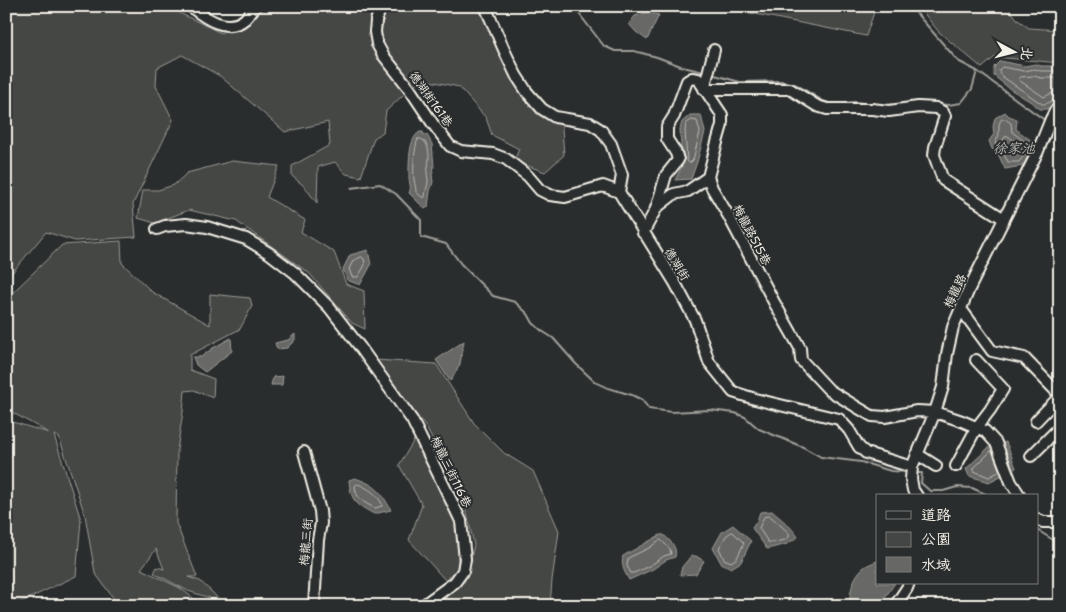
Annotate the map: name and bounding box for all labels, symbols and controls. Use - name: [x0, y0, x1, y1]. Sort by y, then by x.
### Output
- north arrow: [988, 28, 1038, 78]
- text: 北: [1017, 46, 1037, 62]
- street label: 德湖街161巷: [405, 68, 457, 130]
- water label: 徐家池: [993, 139, 1036, 157]
- street label: 梅龍路515巷: [729, 202, 775, 268]
- street label: 德湖街: [661, 244, 693, 284]
- street label: 梅龍路: [940, 271, 970, 311]
- street label: 梅龍三街116巷: [427, 434, 475, 510]
- legend: [876, 494, 1038, 584]
- text: 道路: [921, 505, 951, 525]
- street label: 梅龍三街: [296, 517, 316, 567]
- text: 公園: [921, 529, 951, 549]
- text: 水域: [921, 555, 951, 575]

